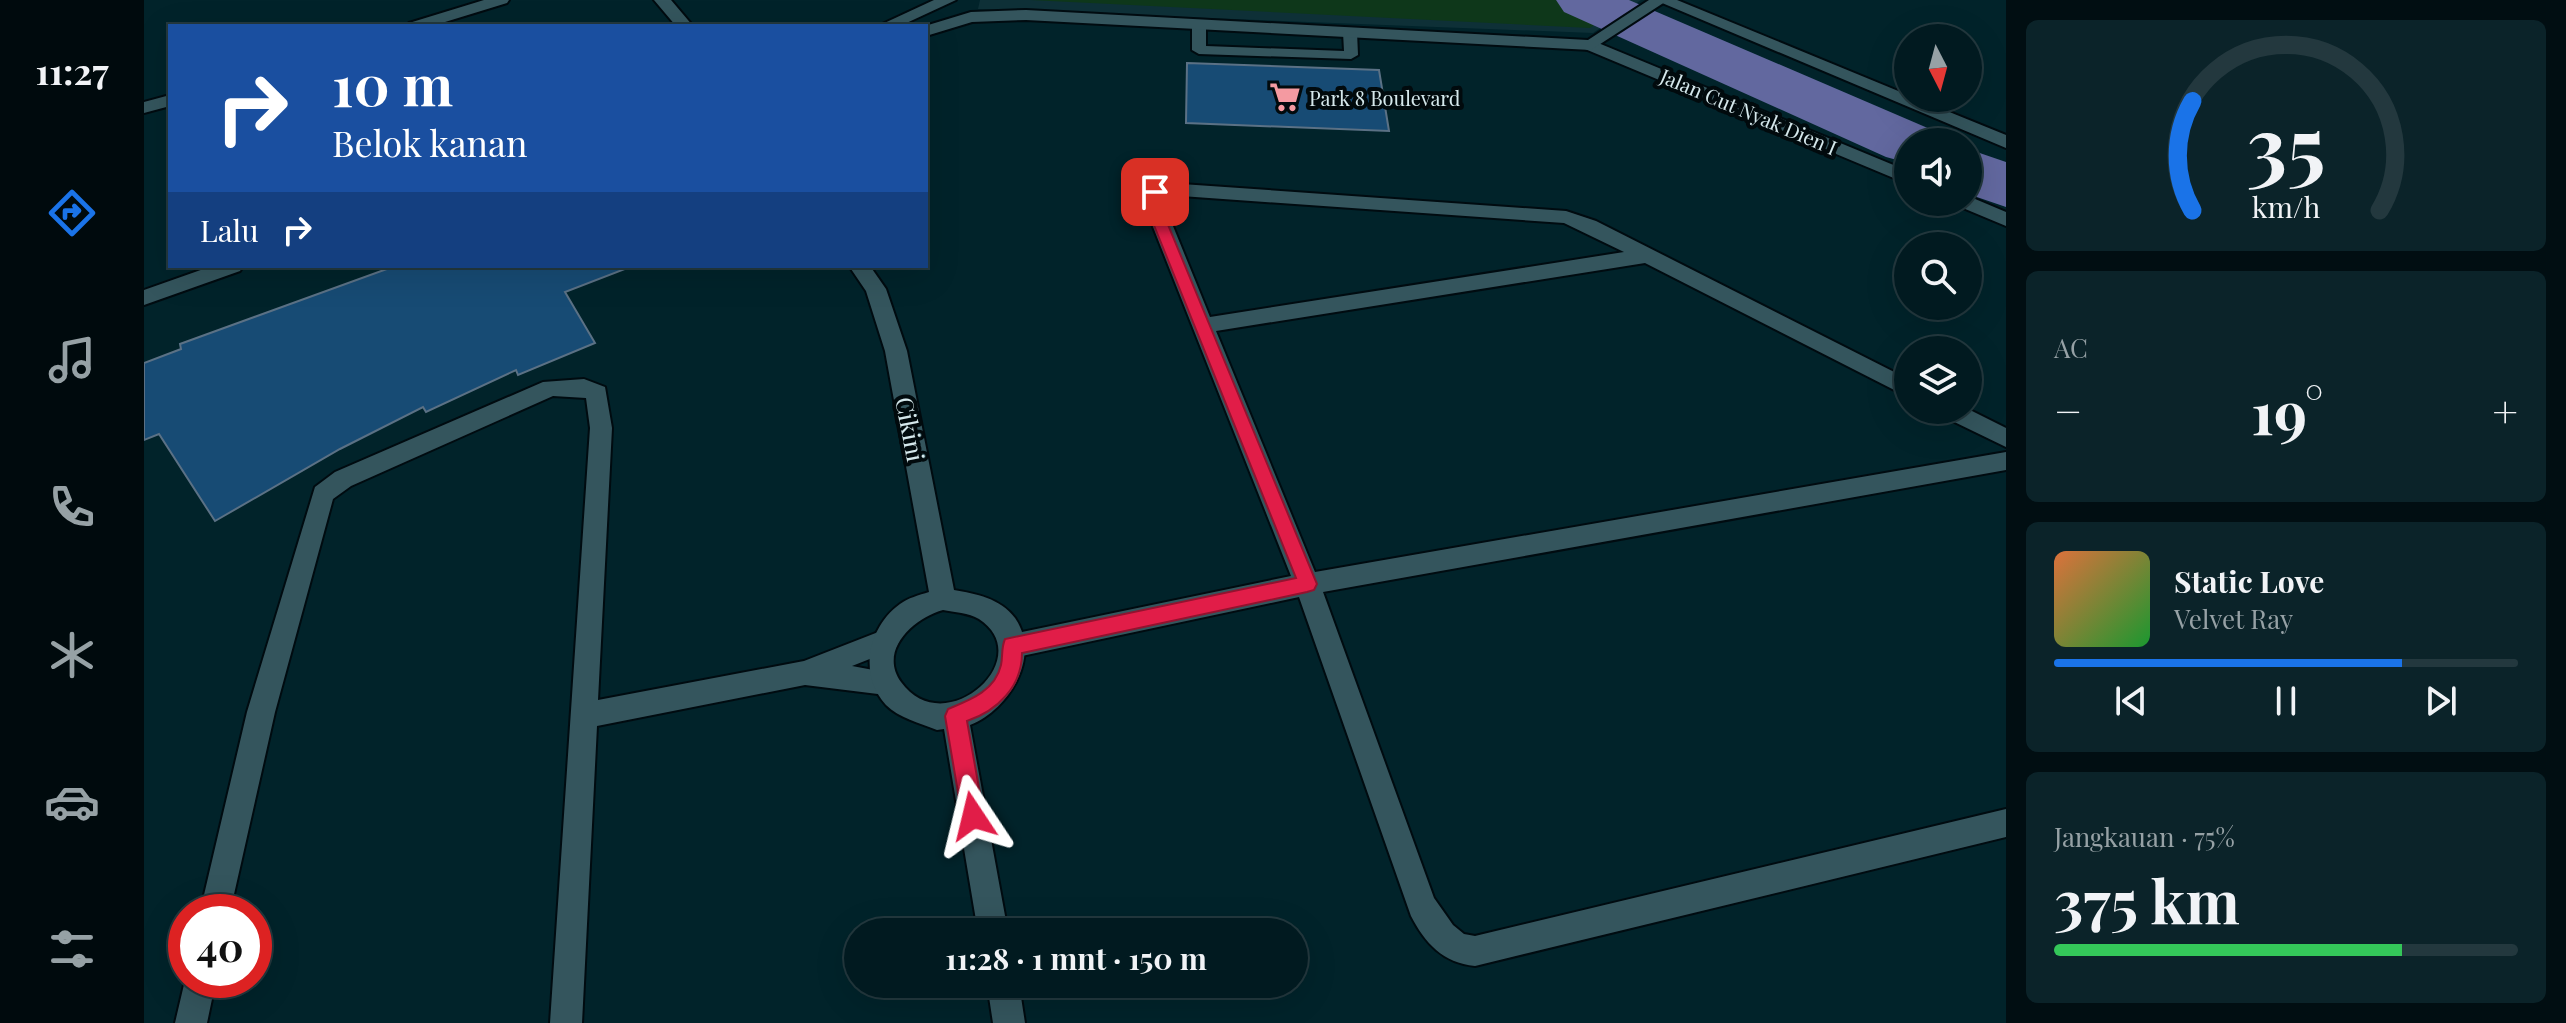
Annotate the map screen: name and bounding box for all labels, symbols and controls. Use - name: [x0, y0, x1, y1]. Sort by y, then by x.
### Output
- north arrow: [1894, 24, 1982, 112]
- map controls: [1894, 24, 1982, 424]
- text: 11:27: [35, 46, 109, 94]
- text: 10 m: [332, 46, 453, 121]
- icon: right: [200, 56, 304, 160]
- street label: Jalan Cut Nyak Dien I: [1656, 61, 1841, 160]
- supermarket icon: Park 8 Boulevard: [1268, 80, 1302, 114]
- place label: Park 8 Boulevard: [1309, 84, 1461, 111]
- text: 35: [2247, 87, 2325, 198]
- text: Belok kanan: [332, 118, 527, 166]
- button: sound: [1894, 128, 1982, 216]
- pin: [1121, 158, 1189, 226]
- icon: arrive: [1133, 170, 1177, 214]
- icon: directions: [44, 185, 100, 241]
- text: km/h: [2252, 188, 2320, 226]
- icon: right: [275, 208, 319, 252]
- text: Lalu: [200, 210, 259, 250]
- button: search: [1894, 232, 1982, 320]
- text: AC: [2054, 330, 2088, 365]
- icon: music: [44, 332, 100, 388]
- button: layers: [1894, 336, 1982, 424]
- text: 19°: [2251, 370, 2324, 450]
- text: −: [2054, 380, 2082, 439]
- text: +: [2492, 380, 2518, 439]
- street label: Cikini: [889, 394, 933, 464]
- icon: phone: [44, 479, 100, 535]
- text: Static Love: [2174, 561, 2324, 601]
- text: Velvet Ray: [2174, 601, 2293, 636]
- icon: climate: [44, 627, 100, 683]
- icon: previous: [2109, 679, 2153, 723]
- icon: pause: [2264, 679, 2308, 723]
- icon: next: [2419, 679, 2463, 723]
- icon: car: [44, 774, 100, 830]
- position arrow: [931, 774, 1015, 858]
- text: Jangkauan · 75%: [2054, 819, 2235, 854]
- text: 375 km: [2054, 859, 2240, 939]
- speed limit sign: 40: [168, 894, 272, 998]
- icon: filters: [44, 921, 100, 977]
- text: 11:28 · 1 mnt · 150 m: [945, 938, 1207, 978]

